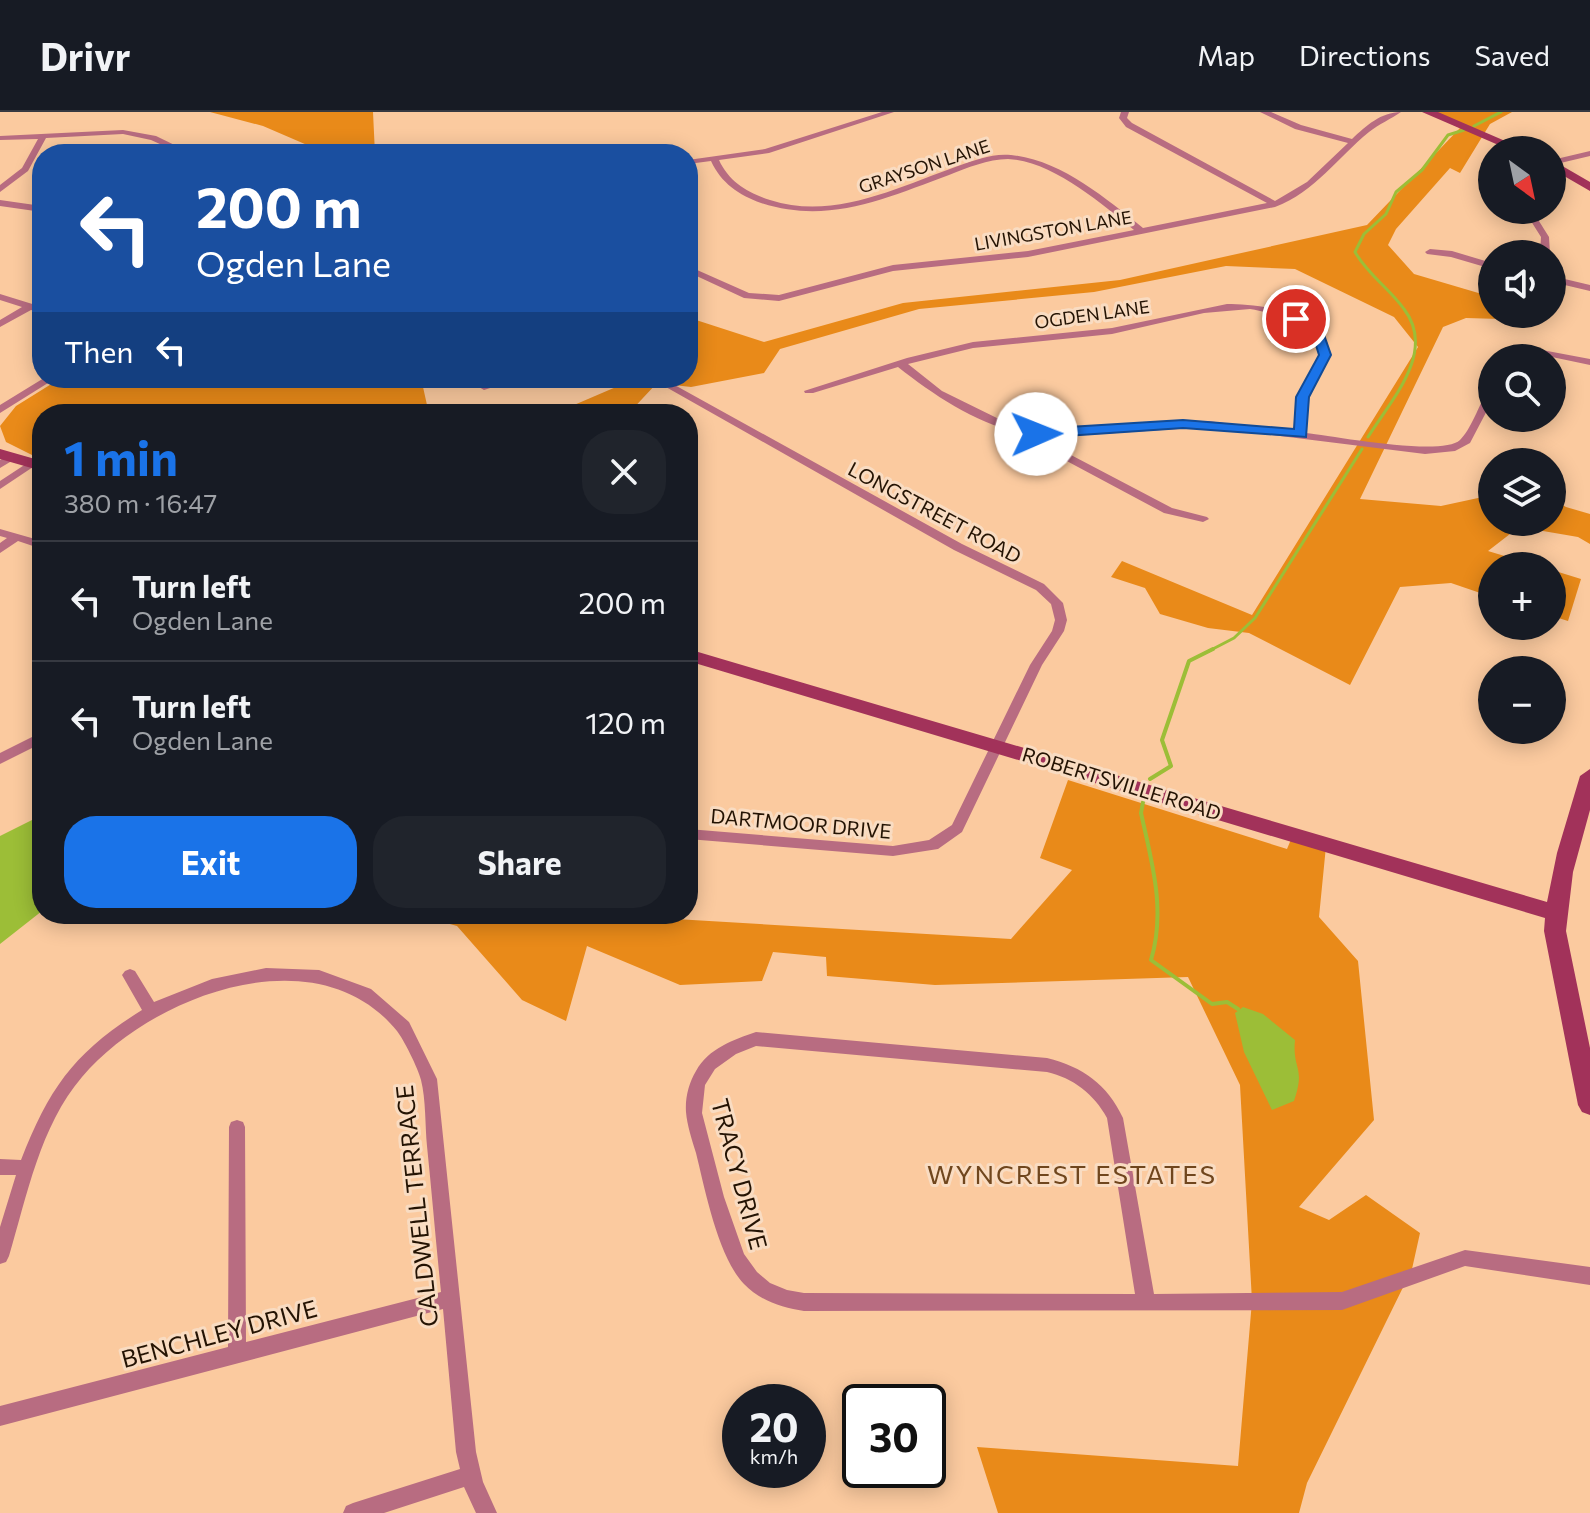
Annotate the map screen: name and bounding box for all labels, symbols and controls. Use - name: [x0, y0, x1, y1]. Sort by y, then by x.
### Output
- text: Drivr: [40, 32, 130, 79]
- text: Map: [1197, 38, 1255, 72]
- text: Directions: [1299, 38, 1430, 72]
- text: Saved: [1474, 38, 1550, 72]
- street label: GRAYSON LANE: [856, 134, 992, 198]
- north arrow: [1478, 136, 1566, 224]
- map controls: [1478, 136, 1566, 744]
- text: 200 m: [196, 171, 362, 240]
- icon: left: [64, 176, 168, 280]
- street label: LIVINGSTON LANE: [973, 205, 1133, 255]
- text: Ogden Lane: [196, 240, 391, 284]
- button: sound: [1478, 240, 1566, 328]
- pin: [1262, 285, 1330, 353]
- street label: OGDEN LANE: [1033, 295, 1151, 333]
- icon: arrive: [1274, 297, 1318, 341]
- icon: left: [149, 328, 193, 372]
- text: Then: [64, 332, 133, 369]
- button: search: [1478, 344, 1566, 432]
- position arrow: [994, 392, 1078, 476]
- text: 1 min: [64, 427, 178, 486]
- button: close: [582, 430, 666, 514]
- button: layers: [1478, 448, 1566, 536]
- street label: LONGSTREET ROAD: [844, 456, 1026, 568]
- text: 380 m · 16:47: [64, 487, 217, 518]
- button: +: [1478, 552, 1566, 640]
- text: Turn left: [132, 567, 251, 604]
- icon: left: [64, 579, 108, 623]
- text: 200 m: [578, 583, 666, 620]
- text: Ogden Lane: [132, 604, 273, 635]
- button: −: [1478, 656, 1566, 744]
- text: Turn left: [132, 687, 251, 724]
- icon: left: [64, 699, 108, 743]
- text: 120 m: [585, 703, 666, 740]
- text: Ogden Lane: [132, 724, 273, 755]
- street label: ROBERTSVILLE ROAD: [1020, 741, 1224, 825]
- street label: DARTMOOR DRIVE: [710, 803, 892, 843]
- button: Exit: [64, 816, 357, 908]
- button: Share: [373, 816, 666, 908]
- street label: CALDWELL TERRACE: [389, 1084, 443, 1328]
- street label: TRACY DRIVE: [706, 1095, 774, 1253]
- district label: WYNCREST ESTATES: [927, 1158, 1217, 1189]
- street label: BENCHLEY DRIVE: [118, 1293, 320, 1373]
- speed limit sign: 30: [842, 1384, 946, 1488]
- text: 20: [749, 1401, 799, 1450]
- text: km/h: [750, 1444, 798, 1468]

